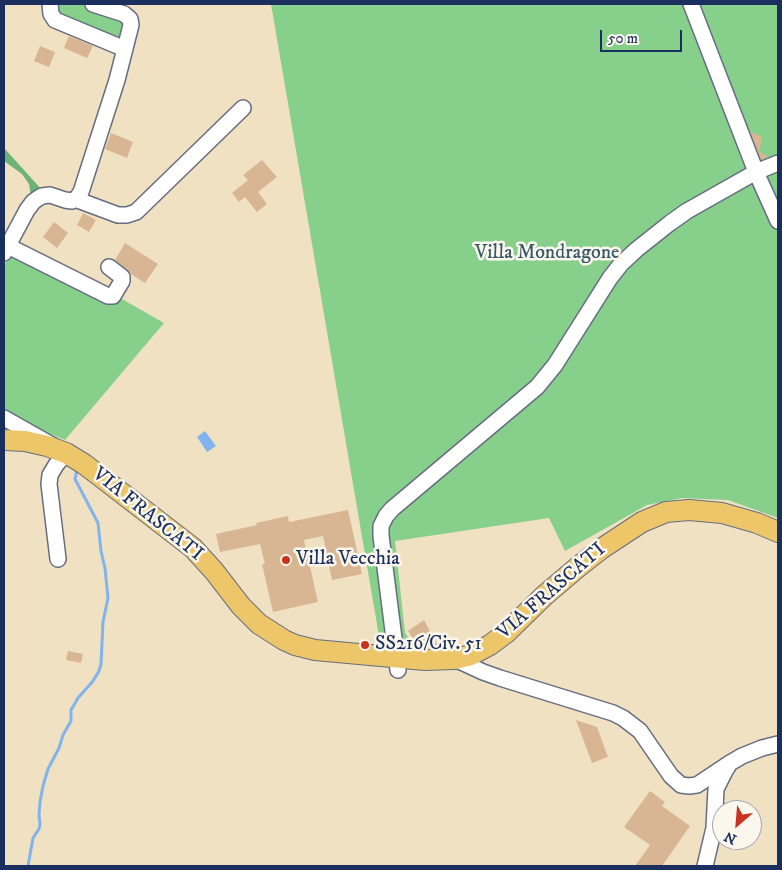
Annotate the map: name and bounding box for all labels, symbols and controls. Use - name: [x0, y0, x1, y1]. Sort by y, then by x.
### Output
- scale bar: [602, 20, 684, 52]
- text: 50 m: [608, 29, 638, 48]
- park label: Villa Mondragone: [475, 242, 619, 266]
- street label: VIA FRASCATI: [87, 463, 207, 567]
- street label: VIA FRASCATI: [493, 538, 611, 646]
- place label: Villa Vecchia: [296, 548, 400, 572]
- marker: Villa Vecchia: [280, 554, 292, 566]
- place label: SS216/Civ. 51: [375, 633, 482, 657]
- marker: SS216/Civ. 51: [359, 639, 371, 651]
- north arrow: [712, 800, 762, 850]
- text: N: [721, 827, 740, 848]

